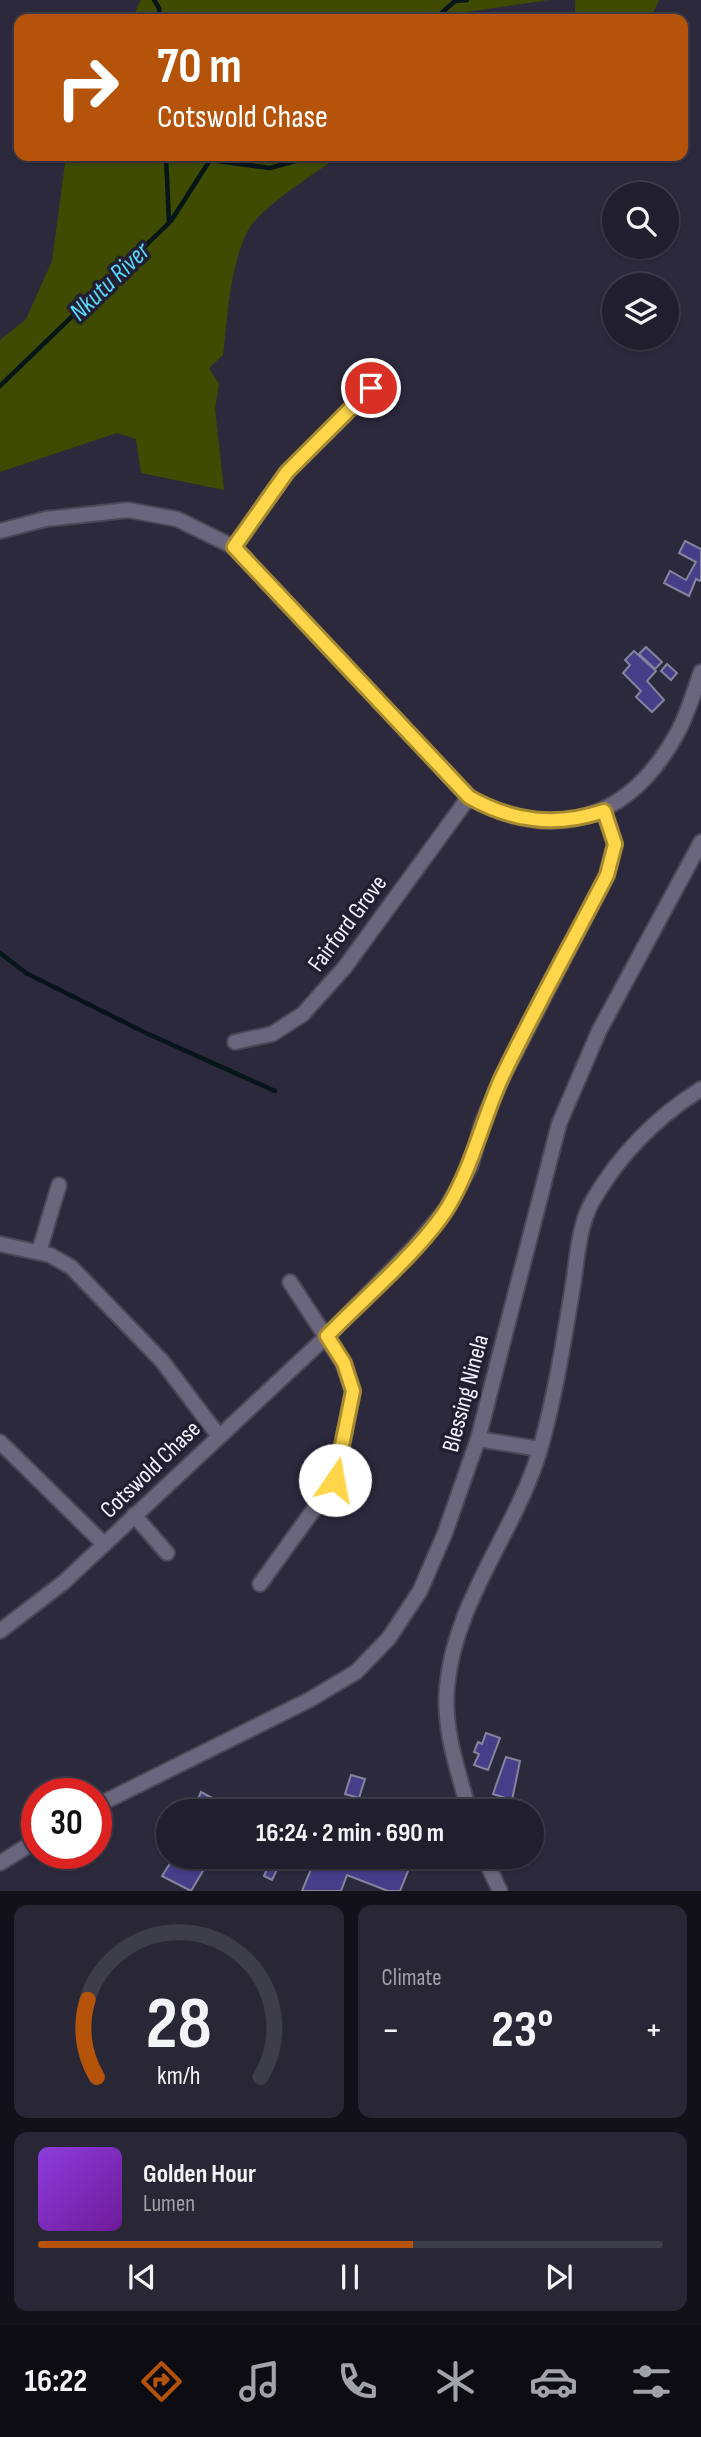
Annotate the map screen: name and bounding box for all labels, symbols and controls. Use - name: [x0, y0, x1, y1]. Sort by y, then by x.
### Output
- text: 70 m: [157, 38, 242, 97]
- icon: right: [42, 42, 133, 133]
- text: Cotswold Chase: [157, 98, 328, 137]
- map controls: [602, 182, 679, 350]
- button: search: [602, 182, 679, 259]
- water label: Nkutu River: [64, 235, 158, 328]
- button: layers: [602, 273, 679, 350]
- pin: [341, 358, 401, 418]
- icon: arrive: [352, 369, 390, 407]
- street label: Fairford Grove: [302, 869, 393, 977]
- street label: Blessing Ninela: [436, 1331, 495, 1455]
- street label: Cotswold Chase: [94, 1414, 207, 1524]
- position arrow: [298, 1443, 372, 1517]
- speed limit sign: 30: [21, 1778, 112, 1869]
- text: 16:24 · 2 min · 690 m: [256, 1818, 444, 1849]
- text: Climate: [382, 1964, 441, 1992]
- text: 28: [146, 1982, 212, 2070]
- text: 23°: [491, 1999, 553, 2062]
- text: −: [382, 2008, 400, 2053]
- text: +: [644, 2008, 663, 2053]
- text: km/h: [157, 2061, 200, 2092]
- text: Golden Hour: [143, 2159, 256, 2190]
- text: Lumen: [143, 2190, 195, 2218]
- icon: previous: [123, 2258, 161, 2296]
- icon: pause: [331, 2258, 369, 2296]
- icon: next: [540, 2258, 578, 2296]
- icon: directions: [137, 2357, 186, 2406]
- icon: music: [235, 2357, 284, 2406]
- icon: phone: [333, 2357, 382, 2406]
- icon: climate: [431, 2357, 480, 2406]
- icon: car: [529, 2357, 578, 2406]
- icon: filters: [627, 2357, 676, 2406]
- text: 16:22: [25, 2362, 87, 2401]

